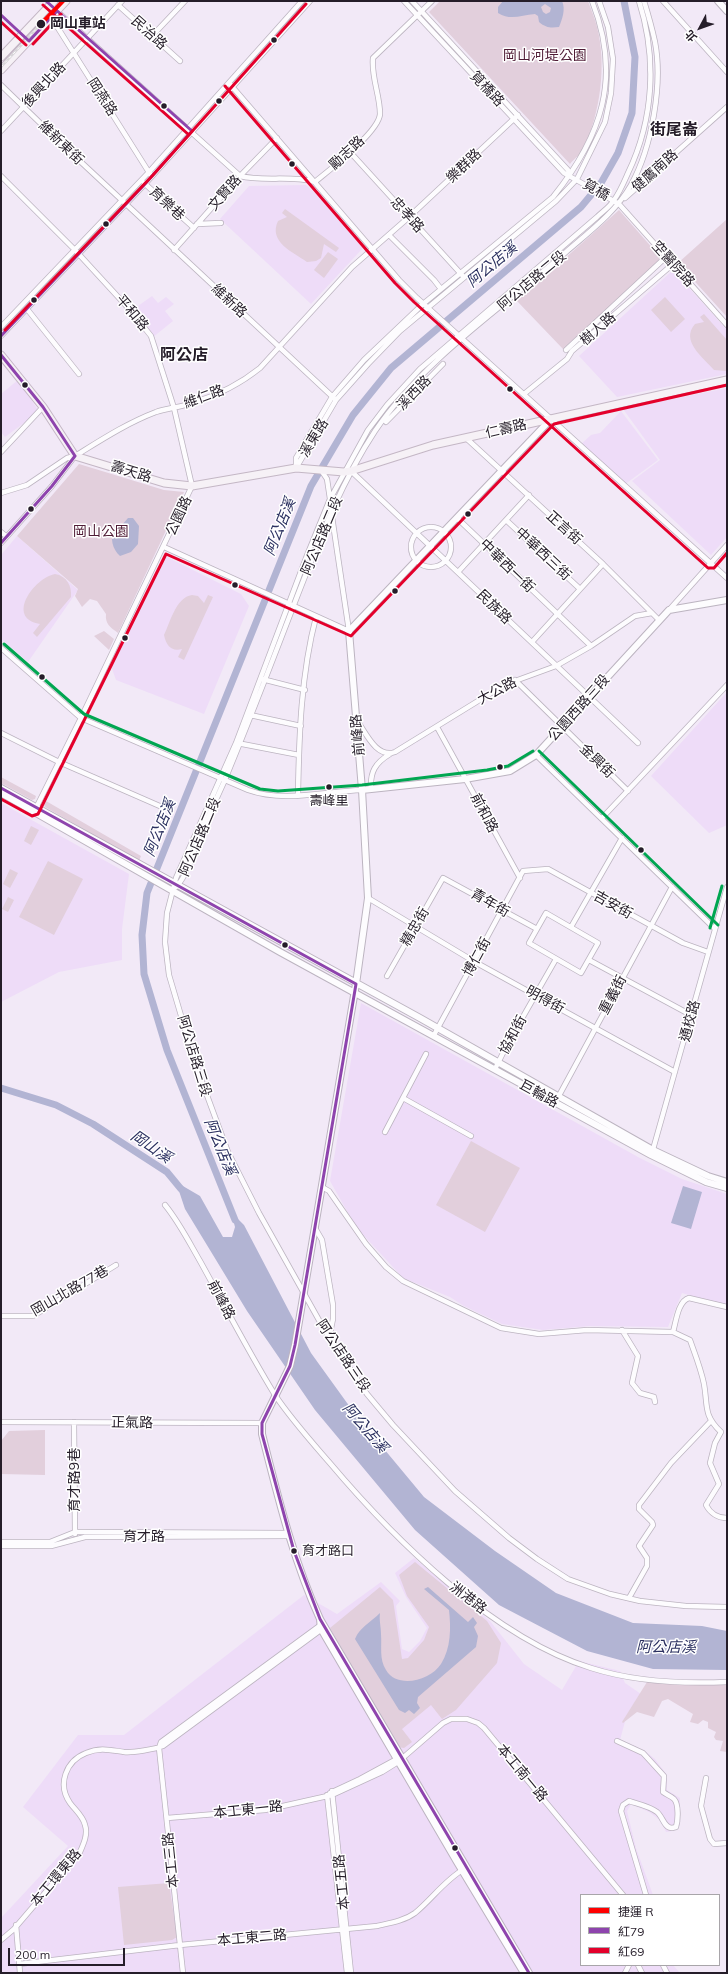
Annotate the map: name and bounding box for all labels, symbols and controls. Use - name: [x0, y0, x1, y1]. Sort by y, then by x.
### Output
- north arrow: [680, 8, 720, 48]
- street label: 民治路: [128, 13, 170, 53]
- place label: 岡山車站: [50, 16, 106, 32]
- marker: 岡山車站: [35, 18, 47, 30]
- text: 北: [682, 27, 700, 45]
- unlabelled marker: [269, 35, 279, 45]
- park label: 岡山河堤公園: [503, 48, 587, 64]
- street label: 後興北路: [19, 59, 69, 111]
- street label: 筧橋路: [467, 68, 507, 110]
- street label: 岡燕路: [84, 75, 120, 119]
- unlabelled marker: [214, 96, 224, 106]
- unlabelled marker: [159, 101, 169, 111]
- street label: 維新東街: [35, 118, 87, 168]
- district label: 街尾崙: [650, 120, 698, 140]
- street label: 勵志路: [326, 133, 368, 173]
- street label: 樂群路: [443, 145, 485, 187]
- street label: 健鷹南路: [629, 146, 681, 196]
- unlabelled marker: [287, 159, 297, 169]
- street label: 文賢路: [205, 172, 245, 214]
- street label: 筧橋: [580, 176, 612, 204]
- street label: 育樂巷: [146, 184, 188, 224]
- street label: 忠孝路: [387, 194, 427, 236]
- unlabelled marker: [101, 219, 111, 229]
- street label: 空醫院路: [648, 238, 698, 290]
- water label: 阿公店溪: [463, 239, 521, 291]
- street label: 阿公店路二段: [494, 248, 570, 314]
- street label: 維新路: [208, 281, 250, 321]
- street label: 平和路: [112, 292, 152, 334]
- unlabelled marker: [29, 295, 39, 305]
- street label: 樹人路: [577, 309, 619, 349]
- district label: 阿公店: [160, 345, 208, 365]
- street label: 溪西路: [393, 372, 435, 414]
- unlabelled marker: [20, 380, 30, 390]
- street label: 維仁路: [181, 382, 227, 412]
- unlabelled marker: [505, 384, 515, 394]
- street label: 溪東路: [296, 416, 332, 460]
- street label: 仁壽路: [484, 416, 528, 442]
- street label: 壽天路: [108, 458, 154, 486]
- street label: 公園路: [163, 493, 195, 539]
- street label: 阿公店路二段: [298, 494, 346, 578]
- water label: 阿公店溪: [260, 496, 300, 558]
- unlabelled marker: [26, 504, 36, 514]
- street label: 正言街: [543, 508, 585, 548]
- unlabelled marker: [463, 509, 473, 519]
- park label: 岡山公園: [73, 524, 129, 540]
- street label: 中華西三街: [512, 524, 574, 584]
- street label: 中華西一街: [476, 536, 538, 596]
- unlabelled marker: [230, 580, 240, 590]
- unlabelled marker: [390, 586, 400, 596]
- street label: 民族路: [473, 586, 515, 628]
- unlabelled marker: [120, 633, 130, 643]
- street label: 公園西路三段: [545, 671, 613, 745]
- unlabelled marker: [37, 672, 47, 682]
- street label: 大公路: [475, 674, 519, 708]
- street label: 前峰路: [348, 713, 368, 757]
- street label: 金興街: [576, 740, 618, 782]
- unlabelled marker: [495, 762, 505, 772]
- marker: 壽峰里: [324, 782, 334, 792]
- street label: 前和路: [467, 791, 501, 835]
- place label: 壽峰里: [310, 793, 348, 809]
- street label: 阿公店路二段: [176, 795, 224, 879]
- water label: 阿公店溪: [140, 797, 180, 859]
- unlabelled marker: [636, 845, 646, 855]
- street label: 青年街: [468, 885, 512, 921]
- street label: 吉安街: [591, 887, 635, 923]
- street label: 精忠街: [397, 905, 433, 949]
- street label: 博仁街: [459, 935, 495, 979]
- unlabelled marker: [280, 940, 290, 950]
- street label: 重義街: [596, 973, 630, 1017]
- street label: 明得街: [523, 982, 567, 1018]
- street label: 通校路: [676, 999, 704, 1043]
- street label: 阿公店路三段: [174, 1013, 214, 1099]
- street label: 協和街: [495, 1013, 531, 1057]
- street label: 巨輪路: [517, 1076, 561, 1112]
- water label: 阿公店溪: [200, 1116, 240, 1178]
- water label: 岡山溪: [127, 1127, 175, 1167]
- street label: 岡山北路77巷: [28, 1262, 112, 1320]
- street label: 前峰路: [204, 1278, 238, 1322]
- street label: 阿公店路三段: [313, 1316, 373, 1396]
- water label: 阿公店溪: [339, 1399, 391, 1457]
- street label: 正氣路: [111, 1414, 153, 1432]
- street label: 育才路9巷: [67, 1448, 83, 1512]
- street label: 育才路: [123, 1529, 165, 1545]
- place label: 育才路口: [302, 1543, 354, 1559]
- marker: 育才路口: [289, 1546, 299, 1556]
- street label: 洲港路: [446, 1578, 490, 1618]
- water label: 阿公店溪: [636, 1638, 696, 1656]
- street label: 本工南一路: [493, 1741, 551, 1805]
- street label: 本工東一路: [212, 1798, 284, 1822]
- street label: 本工三路: [160, 1831, 182, 1889]
- unlabelled marker: [450, 1843, 460, 1853]
- street label: 本工環東路: [27, 1846, 85, 1910]
- street label: 本工五路: [331, 1853, 353, 1911]
- legend: [580, 1894, 720, 1966]
- text: 捷運 R: [618, 1904, 653, 1919]
- text: 紅79: [618, 1924, 644, 1939]
- street label: 本工東二路: [216, 1927, 288, 1949]
- scale bar: [10, 1940, 127, 1966]
- text: 紅69: [618, 1944, 644, 1959]
- text: 200 m: [15, 1947, 50, 1962]

